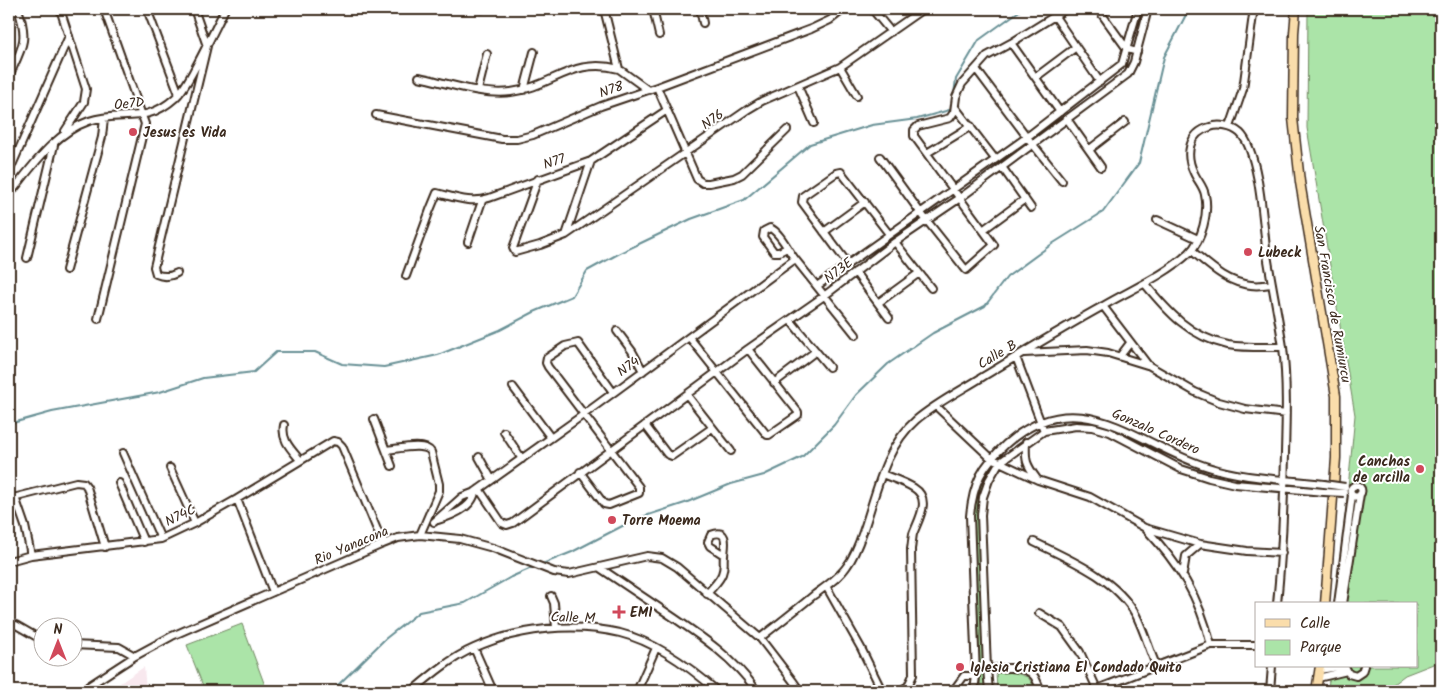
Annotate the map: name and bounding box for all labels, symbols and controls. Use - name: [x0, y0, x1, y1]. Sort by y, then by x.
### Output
- street label: N78: [596, 75, 627, 104]
- street label: Oe7D: [113, 91, 145, 117]
- street label: N76: [697, 104, 729, 136]
- place label: Jesus es Vida: [143, 122, 226, 144]
- marker: Jesus es Vida: [127, 126, 139, 138]
- street label: N77: [540, 148, 569, 176]
- street label: San Francisco de Rumiurcu: [1307, 224, 1357, 385]
- place label: Lubeck: [1258, 242, 1302, 264]
- marker: Lubeck: [1242, 246, 1254, 258]
- street label: N73E: [819, 252, 859, 289]
- street label: Calle B: [974, 334, 1022, 375]
- street label: N74: [613, 351, 645, 383]
- street label: Gonzalo Cordero: [1108, 403, 1203, 461]
- place label: Canchas de arcilla: [1353, 451, 1410, 489]
- marker: Canchas de arcilla: [1414, 463, 1426, 475]
- street label: N74C: [161, 499, 200, 533]
- place label: Torre Moema: [622, 510, 701, 532]
- marker: Torre Moema: [606, 514, 618, 526]
- street label: Rio Yanacona: [311, 520, 392, 571]
- place label: EMI: [630, 602, 653, 624]
- legend: [1255, 602, 1418, 668]
- marker: EMI: [612, 605, 626, 619]
- street label: Calle M: [550, 607, 596, 629]
- text: Calle: [1300, 612, 1330, 636]
- north arrow: [32, 618, 82, 668]
- text: N: [54, 619, 63, 641]
- text: Parque: [1300, 636, 1341, 660]
- place label: Iglesia Cristiana El Condado Quito: [970, 657, 1182, 679]
- marker: Iglesia Cristiana El Condado Quito: [954, 661, 966, 673]

